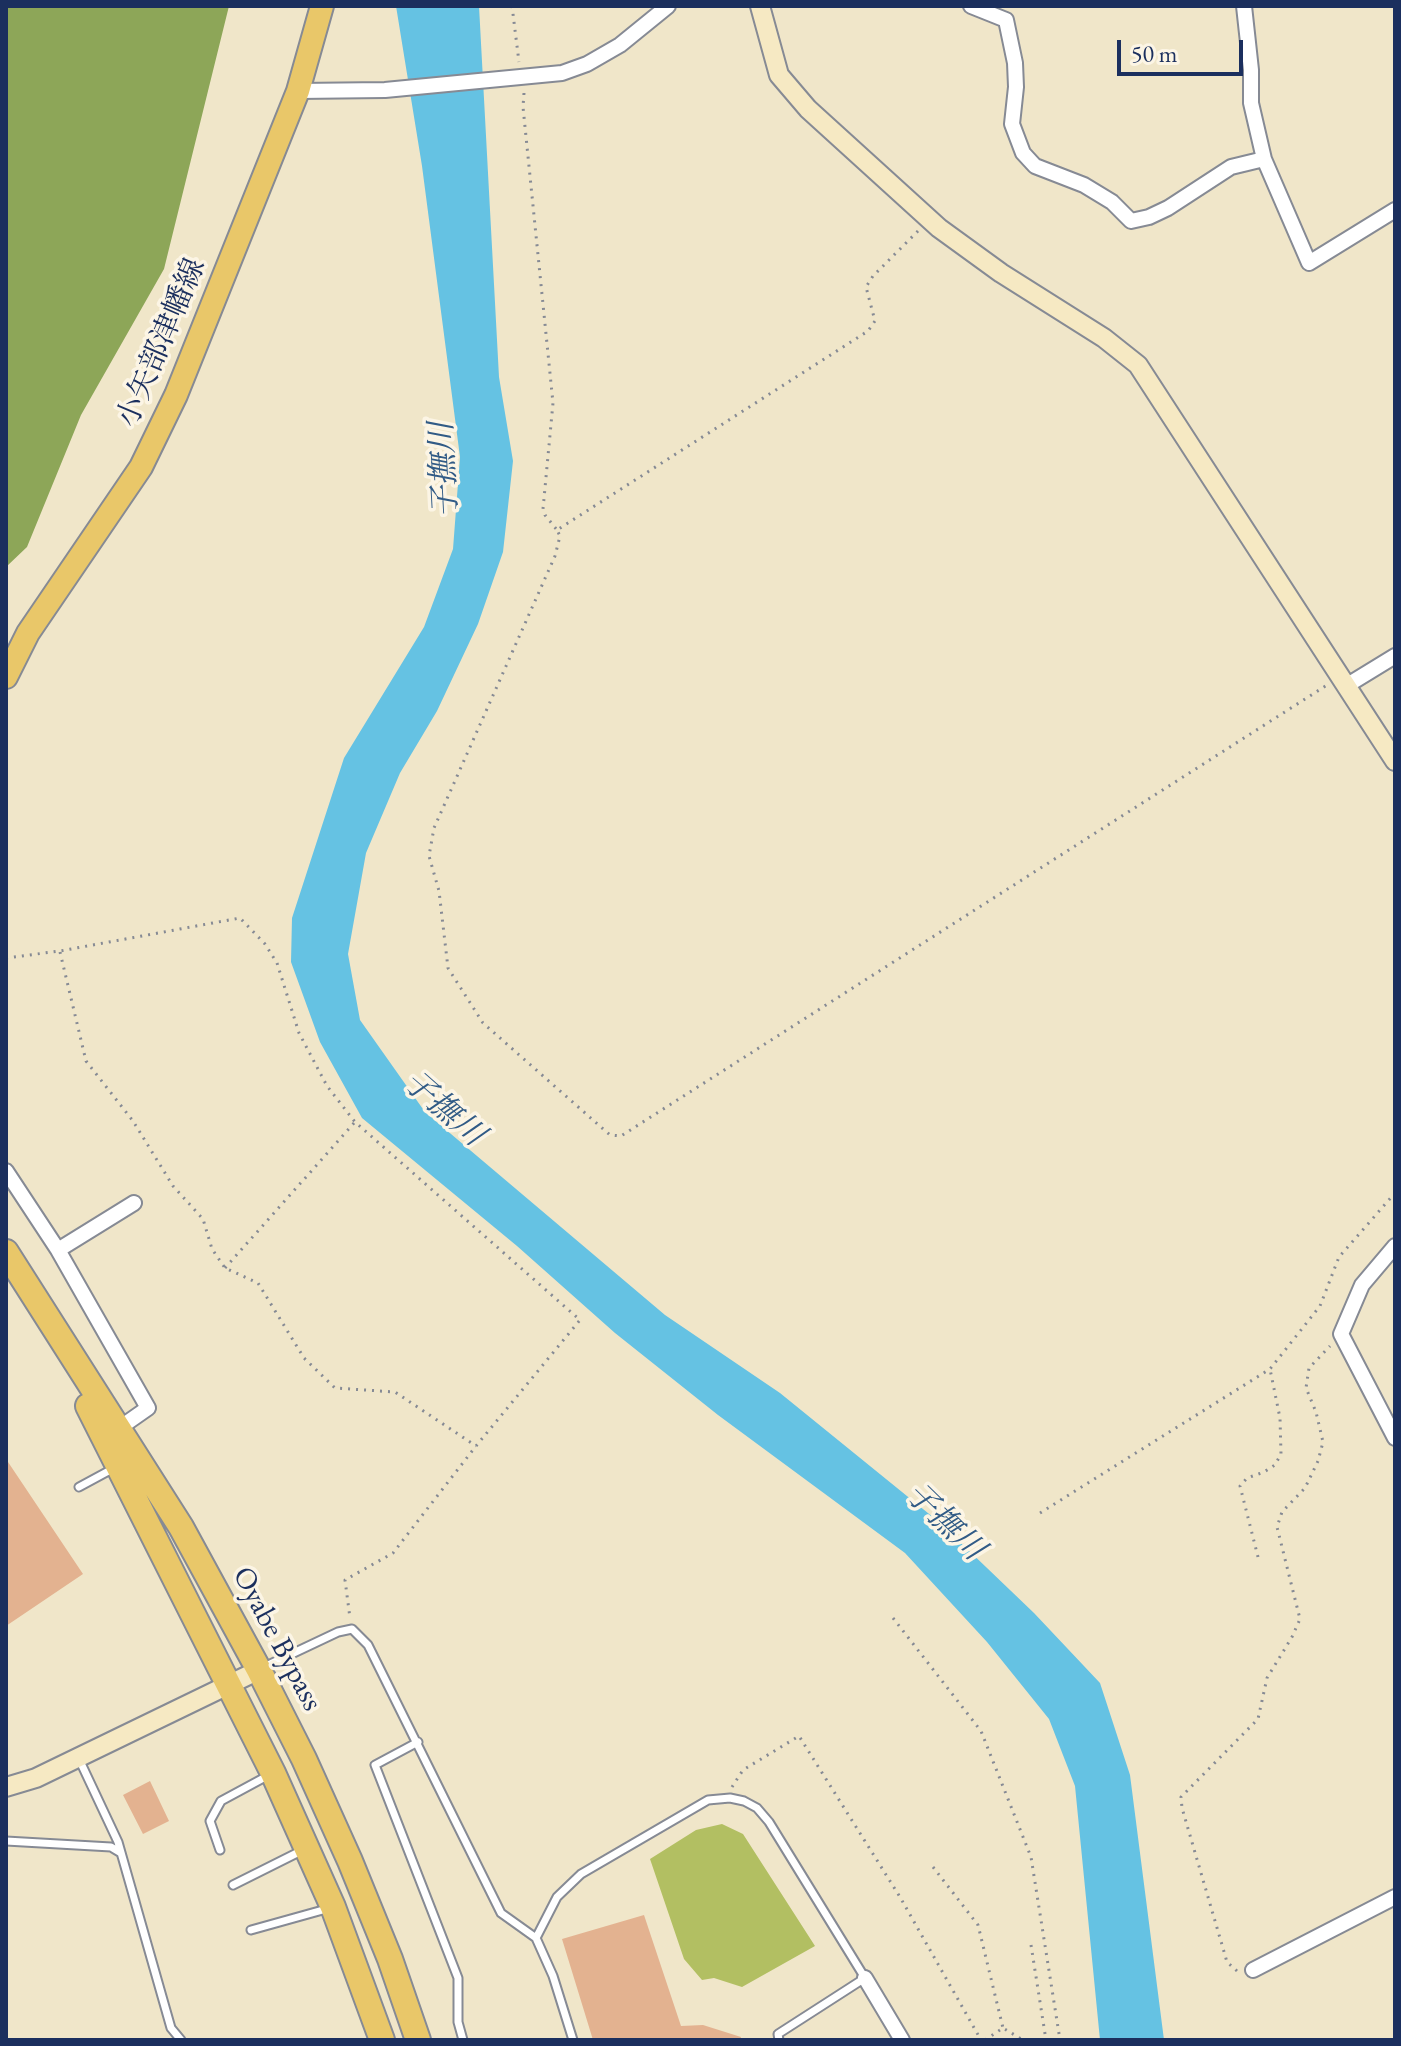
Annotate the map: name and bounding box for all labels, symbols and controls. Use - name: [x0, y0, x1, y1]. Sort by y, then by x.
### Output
- scale bar: [1121, 24, 1247, 74]
- text: 50 m: [1131, 38, 1178, 69]
- street label: 小矢部津幡線: [110, 253, 214, 433]
- water label: 子撫川: [423, 421, 467, 519]
- water label: 子撫川: [394, 1063, 492, 1155]
- water label: 子撫川: [896, 1475, 992, 1569]
- street label: Oyabe Bypass: [224, 1561, 330, 1717]

